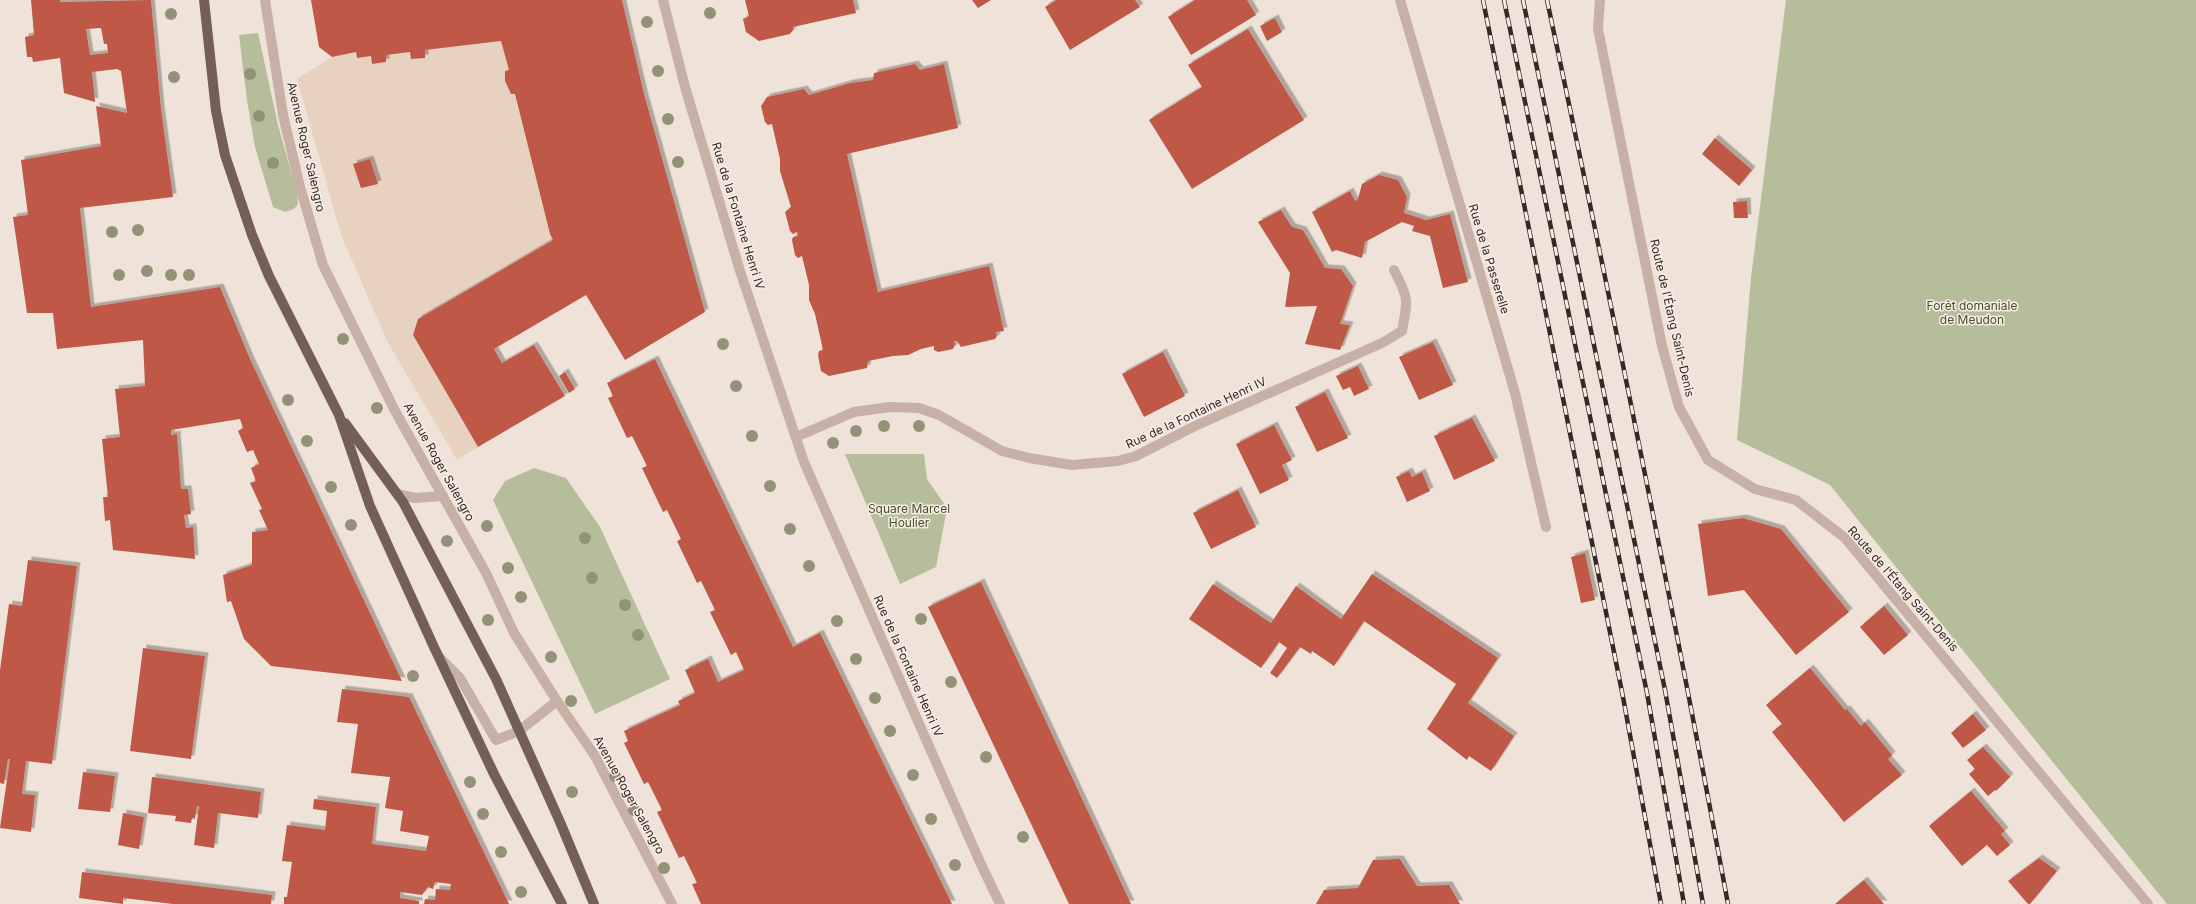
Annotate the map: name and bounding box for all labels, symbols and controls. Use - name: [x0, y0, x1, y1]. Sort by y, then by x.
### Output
- street label: Avenue Roger Salengro: [284, 80, 329, 213]
- street label: Rue de la Fontaine Henri IV: [709, 140, 768, 291]
- street label: Rue de la Passerelle: [1466, 202, 1513, 316]
- street label: Route de l'Étang Saint-Denis: [1647, 237, 1698, 398]
- park label: Forêt domaniale de Meudon: [1927, 298, 2017, 327]
- street label: Rue de la Fontaine Henri IV: [1123, 373, 1268, 452]
- street label: Avenue Roger Salengro: [401, 400, 478, 523]
- park label: Square Marcel Houlier: [868, 501, 950, 530]
- street label: Route de l'Étang Saint-Denis: [1845, 523, 1962, 655]
- street label: Rue de la Fontaine Henri IV: [870, 593, 947, 739]
- street label: Avenue Roger Salengro: [591, 733, 668, 856]

